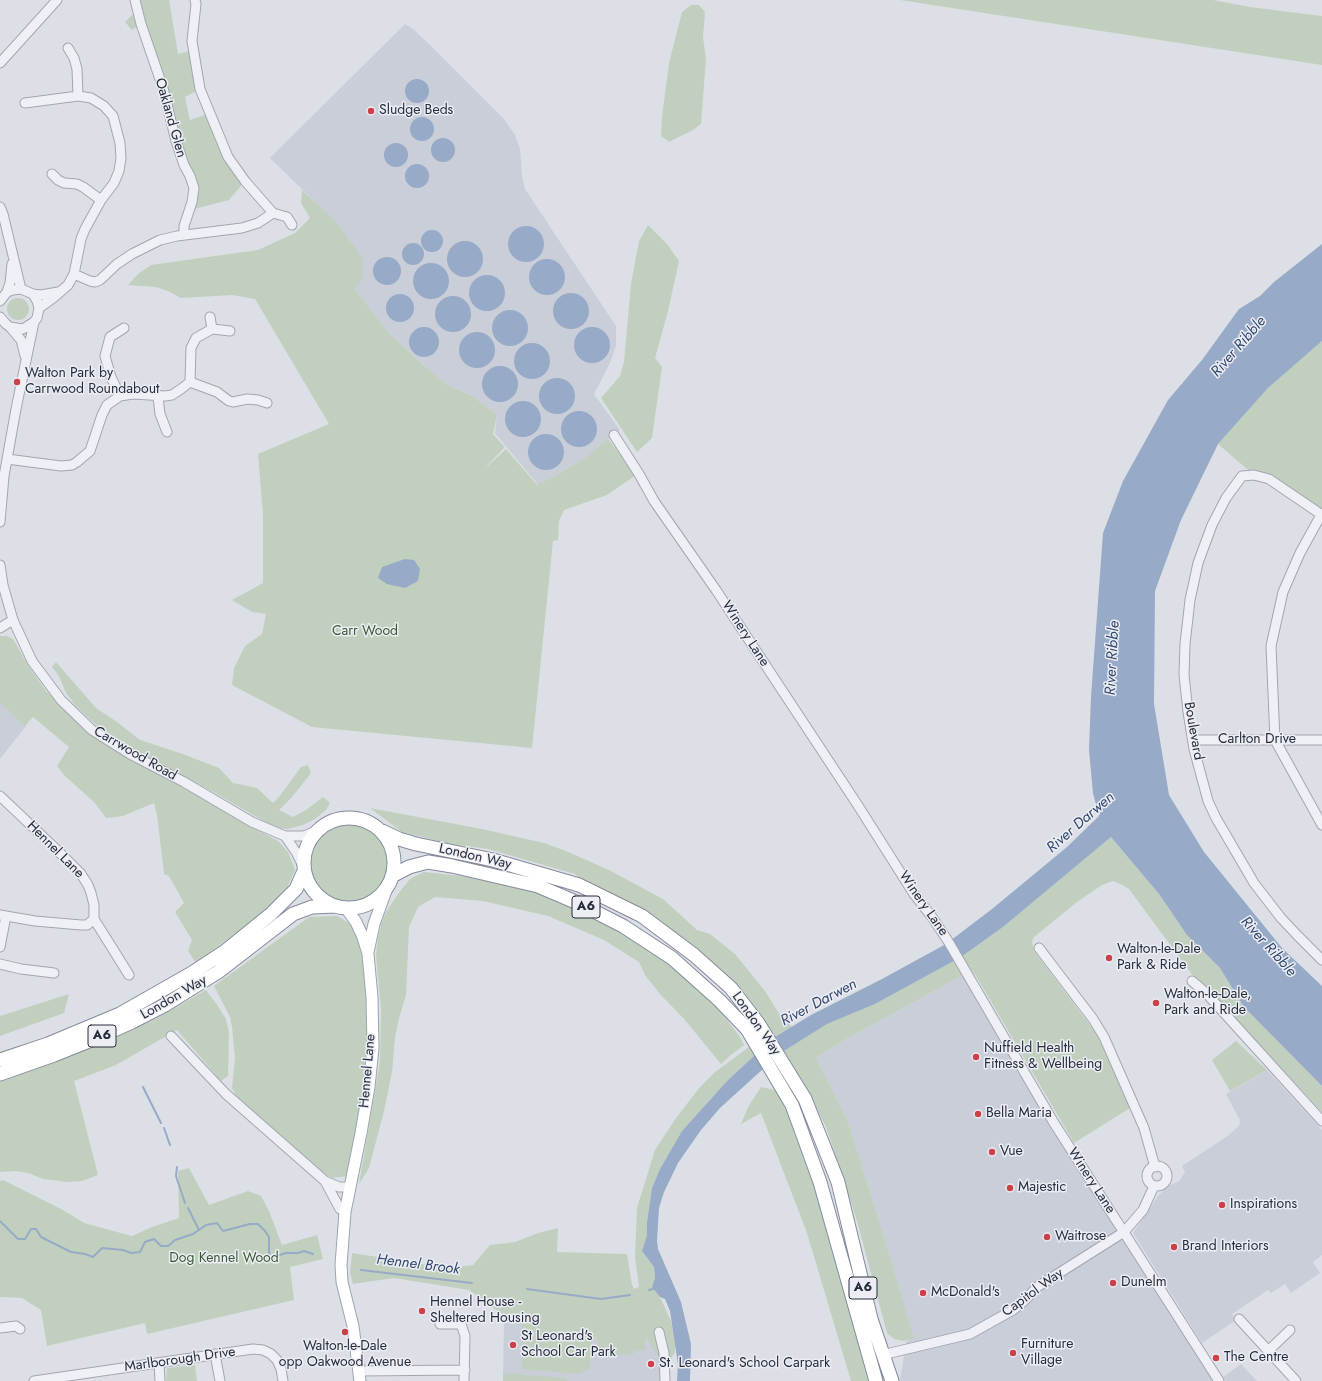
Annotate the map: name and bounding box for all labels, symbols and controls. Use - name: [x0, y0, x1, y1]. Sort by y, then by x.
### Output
- street label: Oakland Glen: [151, 76, 189, 160]
- place label: Sludge Beds: [379, 103, 453, 119]
- marker: Sludge Beds: [366, 106, 376, 116]
- water label: River Ribble: [1208, 313, 1270, 381]
- place label: Walton Park by Carrwood Roundabout: [25, 366, 159, 398]
- marker: Walton Park by Carrwood Roundabout: [12, 377, 22, 387]
- street label: Winery Lane: [717, 598, 773, 670]
- water label: River Ribble: [1102, 620, 1124, 696]
- park label: Carr Wood: [332, 624, 398, 640]
- street label: Boulevard: [1180, 701, 1206, 761]
- street label: Carrwood Road: [90, 723, 180, 785]
- street label: Carlton Drive: [1218, 732, 1296, 748]
- water label: River Darwen: [1044, 789, 1118, 857]
- street label: Hennel Lane: [23, 818, 87, 882]
- street label: London Way: [437, 841, 513, 873]
- street label: Winery Lane: [895, 868, 951, 940]
- road number: A6: [572, 896, 600, 918]
- water label: River Ribble: [1236, 913, 1300, 981]
- place label: Walton-le-Dale Park & Ride: [1117, 942, 1201, 974]
- marker: Walton-le-Dale Park & Ride: [1104, 953, 1114, 963]
- street label: London Way: [138, 972, 210, 1024]
- water label: River Darwen: [778, 975, 860, 1031]
- place label: Walton-le-Dale, Park and Ride: [1164, 987, 1251, 1020]
- street label: London Way: [728, 989, 784, 1059]
- marker: Walton-le-Dale, Park and Ride: [1151, 998, 1161, 1008]
- road number: A6: [88, 1025, 116, 1047]
- street label: Hennel Lane: [356, 1033, 380, 1109]
- place label: Nuffield Health Fitness & Wellbeing: [984, 1041, 1102, 1074]
- marker: Nuffield Health Fitness & Wellbeing: [971, 1052, 981, 1062]
- place label: Bella Maria: [986, 1106, 1052, 1122]
- marker: Bella Maria: [973, 1109, 983, 1119]
- place label: Vue: [1000, 1144, 1023, 1160]
- street label: Winery Lane: [1063, 1145, 1119, 1217]
- marker: Vue: [987, 1147, 997, 1157]
- place label: Majestic: [1018, 1180, 1066, 1196]
- marker: Majestic: [1005, 1183, 1015, 1193]
- place label: Inspirations: [1230, 1197, 1297, 1213]
- marker: Inspirations: [1217, 1200, 1227, 1210]
- place label: Waitrose: [1055, 1229, 1106, 1245]
- marker: Waitrose: [1042, 1232, 1052, 1242]
- place label: Brand Interiors: [1182, 1239, 1269, 1255]
- marker: Brand Interiors: [1169, 1242, 1179, 1252]
- park label: Dog Kennel Wood: [169, 1251, 279, 1267]
- water label: Hennel Brook: [375, 1251, 461, 1279]
- street label: Capitol Way: [999, 1265, 1067, 1321]
- place label: Dunelm: [1121, 1275, 1167, 1291]
- road number: A6: [849, 1277, 877, 1299]
- marker: Dunelm: [1108, 1278, 1118, 1288]
- place label: McDonald's: [931, 1285, 1000, 1301]
- marker: McDonald's: [918, 1288, 928, 1298]
- place label: Hennel House - Sheltered Housing: [430, 1295, 540, 1328]
- marker: Hennel House - Sheltered Housing: [417, 1306, 427, 1316]
- marker: Walton-le-Dale opp Oakwood Avenue: [340, 1327, 350, 1337]
- place label: St Leonard's School Car Park: [521, 1329, 616, 1362]
- place label: Furniture Village: [1021, 1337, 1073, 1370]
- place label: Walton-le-Dale opp Oakwood Avenue: [279, 1339, 411, 1372]
- marker: St Leonard's School Car Park: [508, 1340, 518, 1350]
- street label: Marlborough Drive: [123, 1344, 237, 1376]
- marker: Furniture Village: [1008, 1348, 1018, 1358]
- place label: The Centre: [1224, 1350, 1289, 1366]
- marker: The Centre: [1211, 1353, 1221, 1363]
- place label: St. Leonard's School Carpark: [659, 1356, 830, 1372]
- marker: St. Leonard's School Carpark: [646, 1359, 656, 1369]

